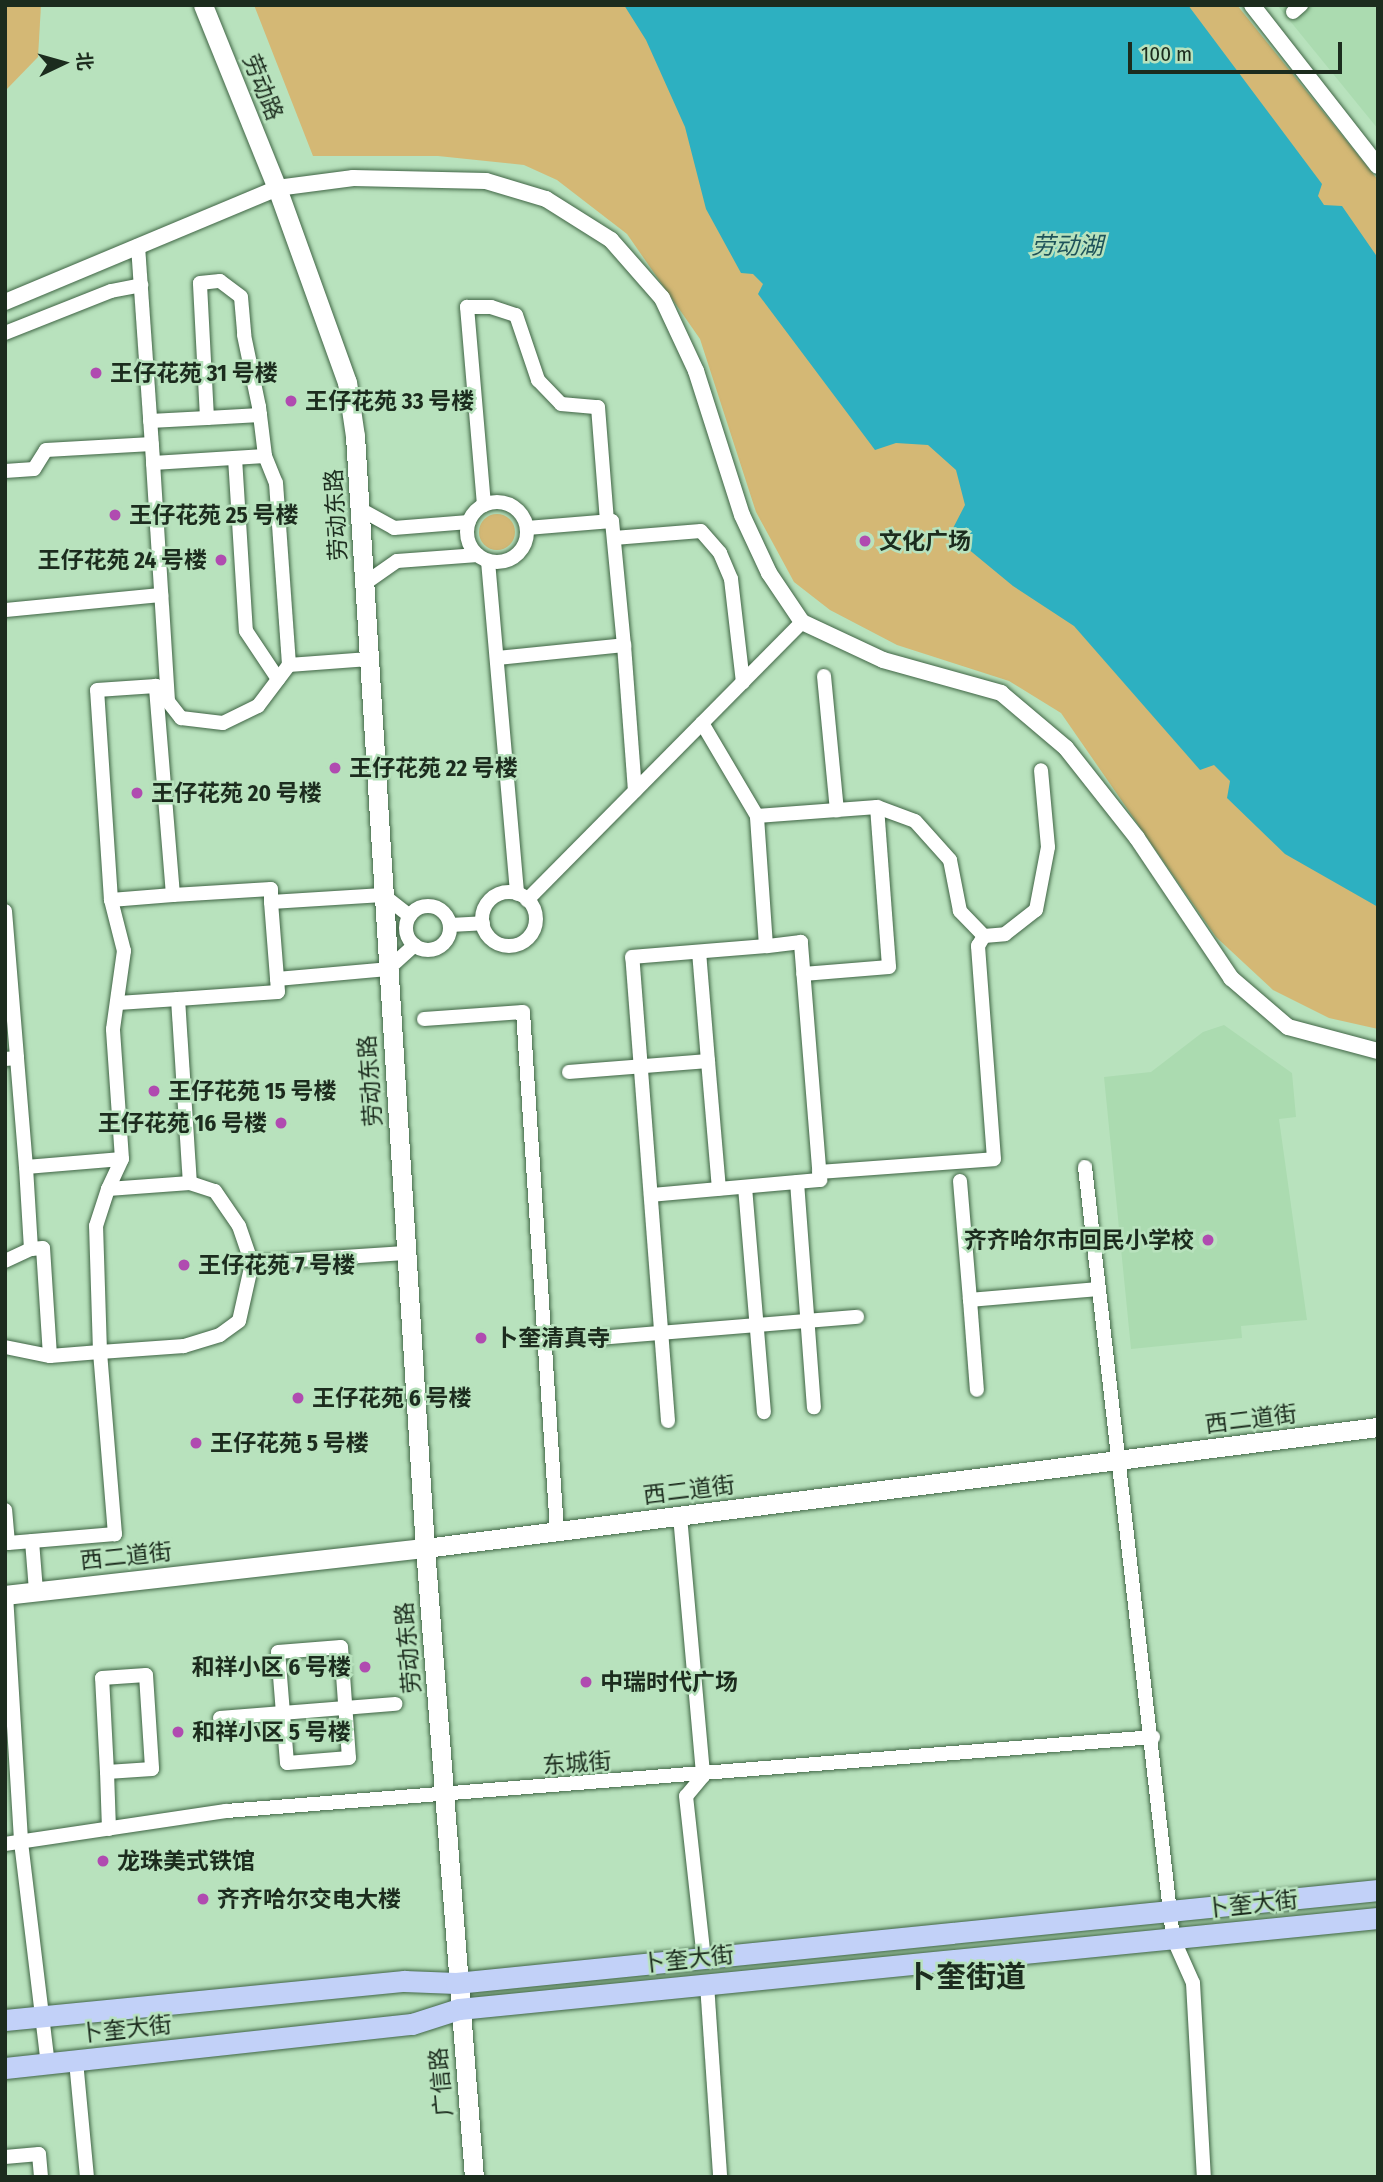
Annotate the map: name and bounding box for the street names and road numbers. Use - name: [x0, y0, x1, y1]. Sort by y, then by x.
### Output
- street label: 劳动路: [237, 50, 289, 124]
- street label: 劳动东路: [320, 468, 352, 562]
- street label: 劳动东路: [353, 1034, 387, 1128]
- street label: 西二道街: [1204, 1400, 1298, 1438]
- street label: 西二道街: [642, 1471, 736, 1509]
- street label: 西二道街: [79, 1537, 173, 1575]
- street label: 劳动东路: [390, 1601, 426, 1695]
- street label: 东城街: [542, 1747, 612, 1779]
- street label: 卜奎大街: [1205, 1885, 1299, 1923]
- street label: 卜奎大街: [641, 1940, 735, 1978]
- street label: 卜奎大街: [79, 2010, 173, 2048]
- street label: 广信路: [424, 2046, 458, 2118]

